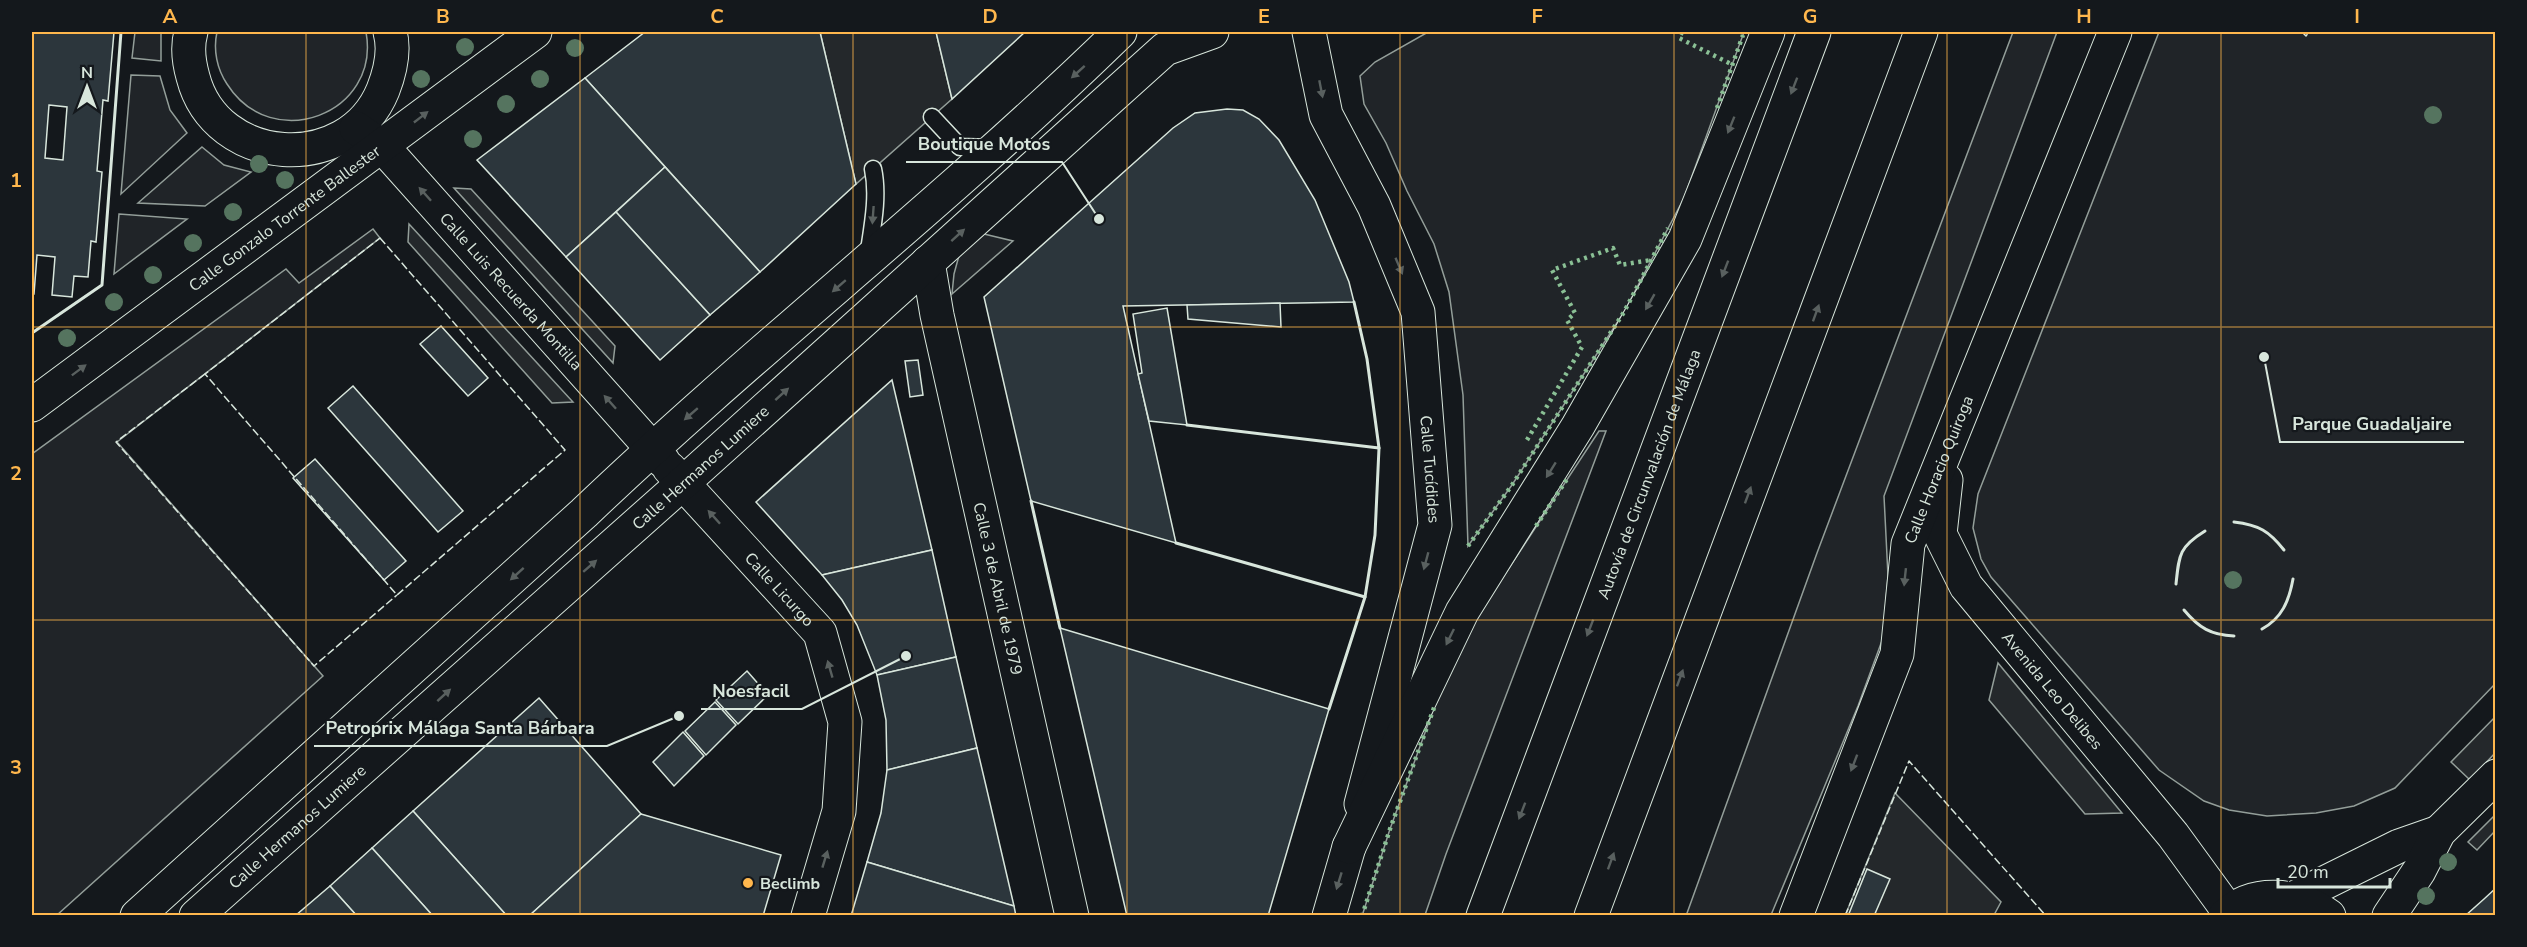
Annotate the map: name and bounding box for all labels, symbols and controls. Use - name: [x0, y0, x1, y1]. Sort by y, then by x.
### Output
- text: A: [163, 3, 178, 30]
- text: B: [436, 3, 450, 30]
- text: C: [710, 3, 724, 30]
- text: D: [982, 3, 998, 30]
- text: E: [1258, 3, 1270, 30]
- text: F: [1531, 3, 1543, 30]
- text: G: [1803, 3, 1817, 30]
- text: H: [2076, 3, 2092, 30]
- text: I: [2354, 3, 2360, 30]
- north arrow: [57, 57, 117, 117]
- text: N: [81, 62, 93, 84]
- one-way arrow: [1071, 65, 1086, 78]
- one-way arrow: [1788, 77, 1798, 95]
- one-way arrow: [1317, 80, 1326, 99]
- one-way arrow: [413, 110, 429, 123]
- one-way arrow: [1726, 116, 1735, 134]
- callout: Boutique Motos: [906, 126, 1062, 162]
- text: Boutique Motos: [918, 132, 1050, 156]
- street label: Calle Gonzalo Torrente Ballester: [185, 140, 385, 297]
- text: 1: [10, 167, 22, 194]
- one-way arrow: [419, 187, 432, 202]
- one-way arrow: [868, 205, 878, 224]
- street label: Calle Luis Recuerda Montilla: [434, 208, 587, 375]
- one-way arrow: [950, 229, 965, 242]
- one-way arrow: [1394, 258, 1404, 276]
- one-way arrow: [1720, 260, 1729, 278]
- one-way arrow: [831, 279, 846, 293]
- one-way arrow: [1645, 293, 1655, 310]
- one-way arrow: [1811, 303, 1821, 321]
- street label: Autovía de Circunvalación de Málaga: [1593, 346, 1706, 602]
- one-way arrow: [70, 364, 86, 376]
- one-way arrow: [774, 388, 789, 401]
- street label: Calle Horacio Quiroga: [1899, 392, 1979, 547]
- one-way arrow: [604, 395, 617, 410]
- street label: Calle Hermanos Lumiere: [628, 401, 774, 535]
- callout: Parque Guadaljaire: [2280, 406, 2464, 442]
- one-way arrow: [684, 407, 699, 420]
- text: Parque Guadaljaire: [2292, 412, 2452, 436]
- street label: Calle Tucídides: [1414, 414, 1445, 524]
- text: 2: [10, 460, 22, 487]
- one-way arrow: [1546, 462, 1557, 478]
- one-way arrow: [1743, 486, 1753, 504]
- street label: Calle 3 de Abril de 1979: [967, 500, 1028, 677]
- one-way arrow: [707, 509, 721, 524]
- street label: Calle Licurgo: [739, 548, 819, 632]
- one-way arrow: [1421, 552, 1430, 570]
- one-way arrow: [582, 560, 597, 573]
- one-way arrow: [509, 567, 524, 581]
- one-way arrow: [1900, 567, 1910, 586]
- one-way arrow: [1585, 620, 1595, 638]
- street label: Avenida Leo Delibes: [1996, 627, 2107, 754]
- one-way arrow: [1446, 628, 1455, 645]
- one-way arrow: [825, 660, 834, 678]
- one-way arrow: [1675, 669, 1685, 687]
- callout: Noesfacil: [701, 673, 802, 709]
- text: Noesfacil: [712, 679, 790, 703]
- one-way arrow: [436, 689, 451, 702]
- callout: Petroprix Málaga Santa Bárbara: [314, 710, 607, 746]
- text: Petroprix Málaga Santa Bárbara: [325, 716, 595, 740]
- text: 3: [10, 754, 22, 781]
- one-way arrow: [1849, 755, 1859, 773]
- street label: Calle Hermanos Lumiere: [224, 760, 371, 894]
- one-way arrow: [1516, 802, 1526, 820]
- one-way arrow: [821, 850, 830, 868]
- scale bar: [2278, 851, 2390, 889]
- one-way arrow: [1607, 852, 1617, 870]
- text: 20 m: [2287, 860, 2329, 884]
- place label: Beclimb: [760, 873, 820, 895]
- one-way arrow: [1334, 873, 1343, 891]
- marker: Beclimb: [741, 876, 755, 890]

